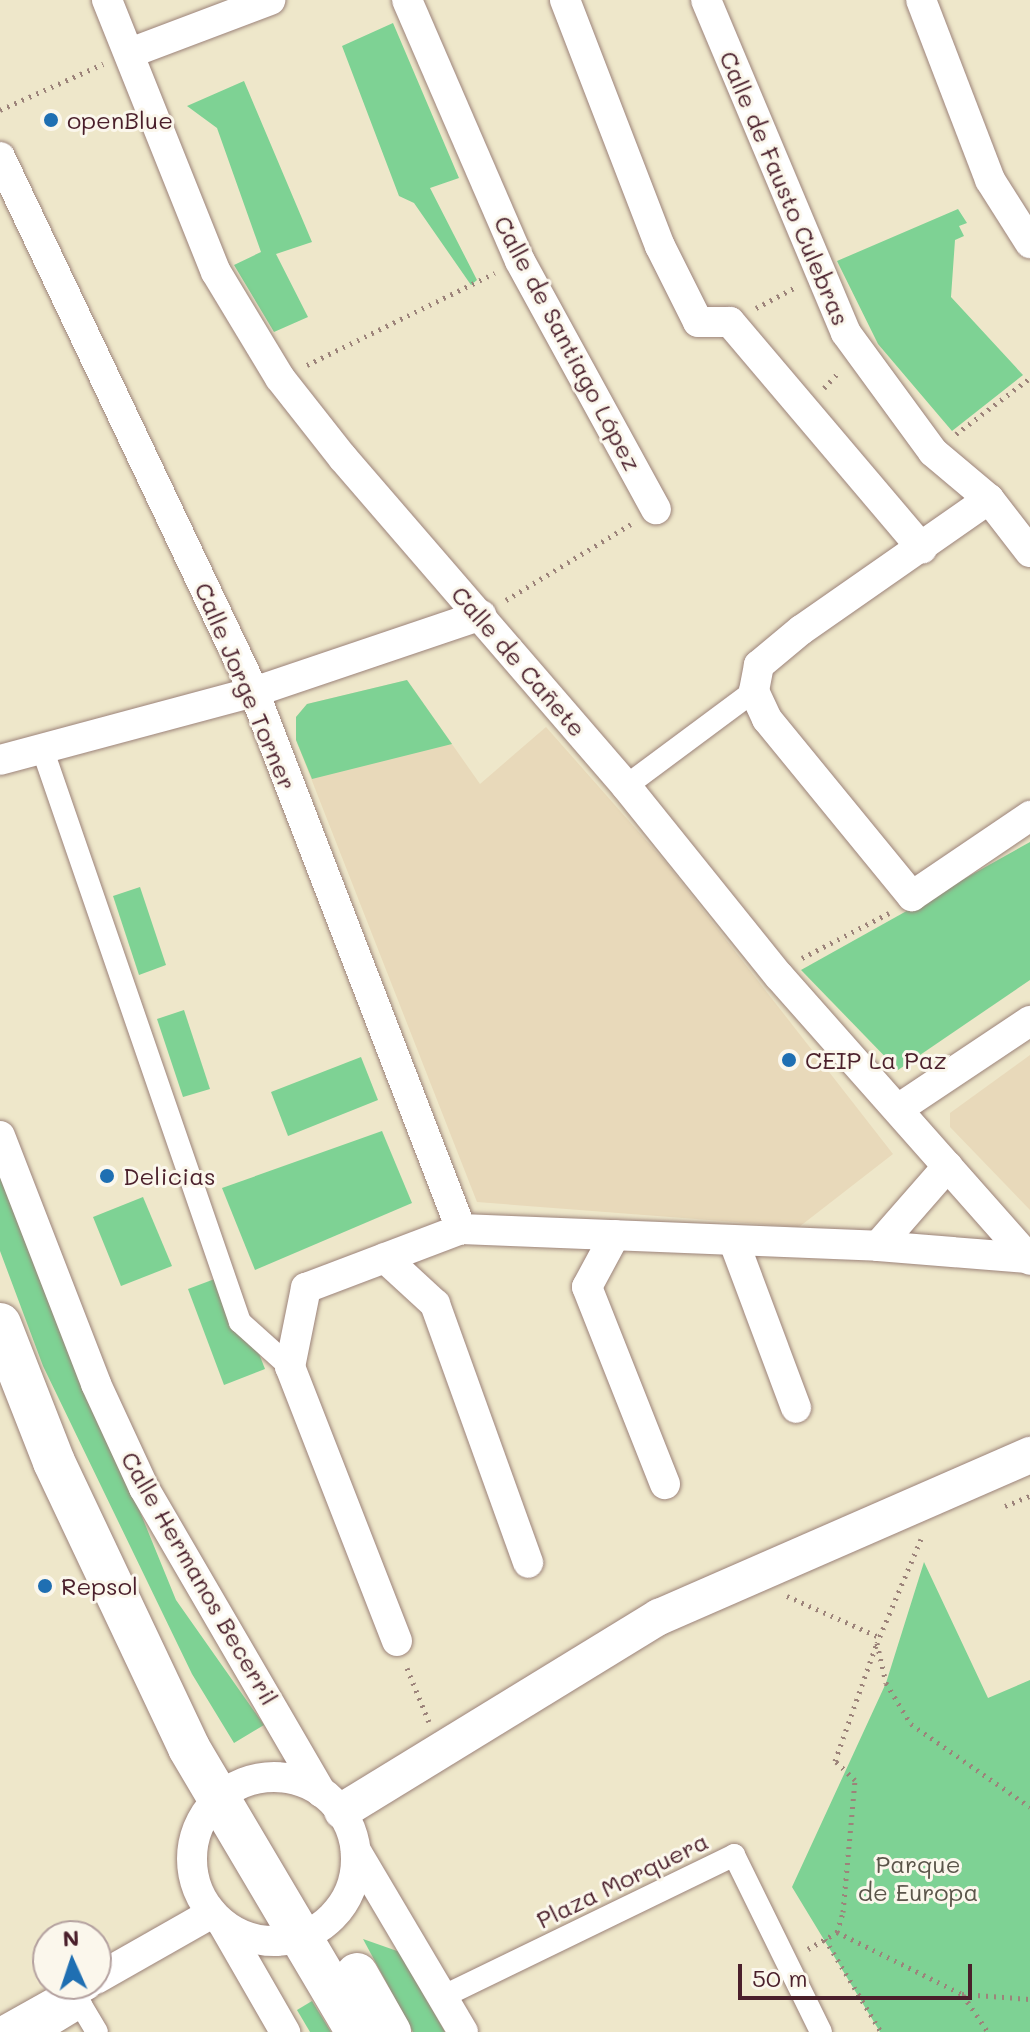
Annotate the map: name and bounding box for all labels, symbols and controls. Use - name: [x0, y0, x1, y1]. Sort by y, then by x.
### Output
- street label: Calle de Fausto Culebras: [714, 47, 856, 329]
- place label: openBlue: [67, 106, 173, 134]
- marker: openBlue: [42, 111, 60, 129]
- street label: Calle de Santiago López: [488, 211, 648, 475]
- street label: Calle Jorge Torner: [189, 578, 303, 794]
- street label: Calle de Cañete: [446, 580, 592, 742]
- place label: CEIP La Paz: [805, 1046, 947, 1074]
- marker: CEIP La Paz: [780, 1051, 798, 1069]
- place label: Delicias: [123, 1162, 216, 1190]
- marker: Delicias: [98, 1167, 116, 1185]
- street label: Calle Hermanos Becerril: [116, 1446, 284, 1710]
- place label: Repsol: [61, 1572, 138, 1600]
- marker: Repsol: [36, 1577, 54, 1595]
- street label: Plaza Morquera: [531, 1826, 713, 1934]
- park label: Parque de Europa: [858, 1850, 978, 1906]
- north arrow: [32, 1920, 112, 2000]
- text: N: [62, 1923, 80, 1952]
- scale bar: [742, 1948, 976, 1998]
- text: 50 m: [752, 1962, 808, 1993]

